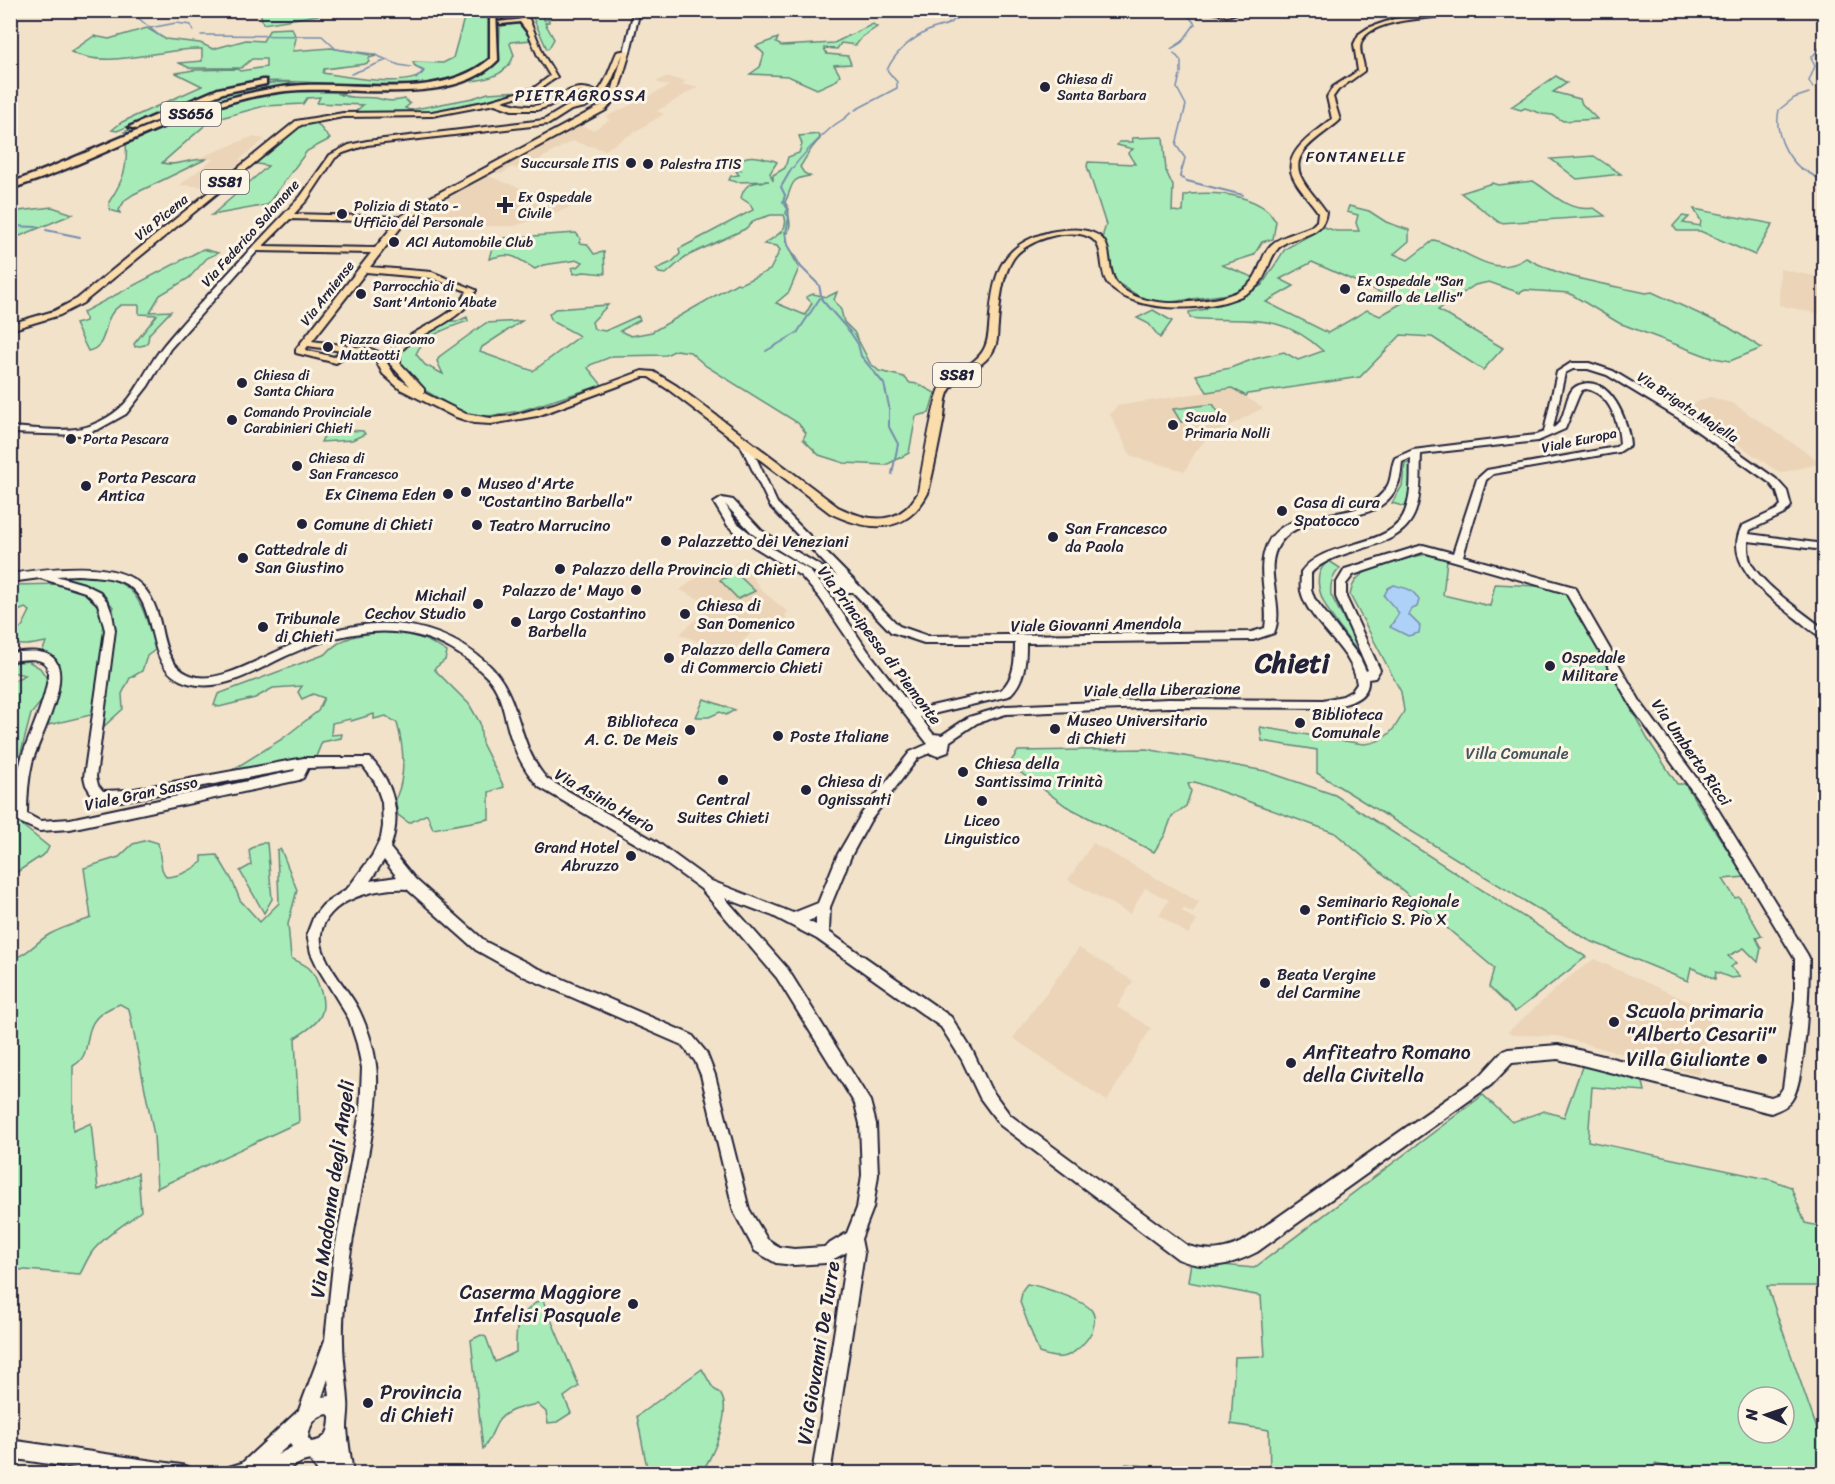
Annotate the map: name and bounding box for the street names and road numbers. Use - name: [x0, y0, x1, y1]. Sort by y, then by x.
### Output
- road number: SS656: [161, 102, 221, 126]
- road number: SS81: [201, 170, 249, 194]
- street label: Via Federico Salomone: [195, 174, 306, 293]
- street label: Via Picena: [129, 187, 195, 247]
- street label: Via Arniense: [294, 255, 361, 332]
- road number: SS81: [933, 363, 981, 387]
- street label: Via Brigata Majella: [1632, 365, 1744, 450]
- street label: Viale Europa: [1539, 420, 1619, 461]
- street label: Via Principessa di Piemonte: [810, 559, 949, 731]
- street label: Viale Giovanni Amendola: [1010, 609, 1182, 640]
- street label: Viale della Liberazione: [1084, 674, 1241, 705]
- street label: Via Umberto Ricci: [1644, 693, 1740, 813]
- street label: Via Asinio Herio: [549, 760, 660, 841]
- street label: Viale Gran Sasso: [82, 767, 200, 820]
- street label: Via Madonna degli Angeli: [300, 1077, 365, 1300]
- street label: Via Giovanni De Turre: [787, 1258, 850, 1447]

